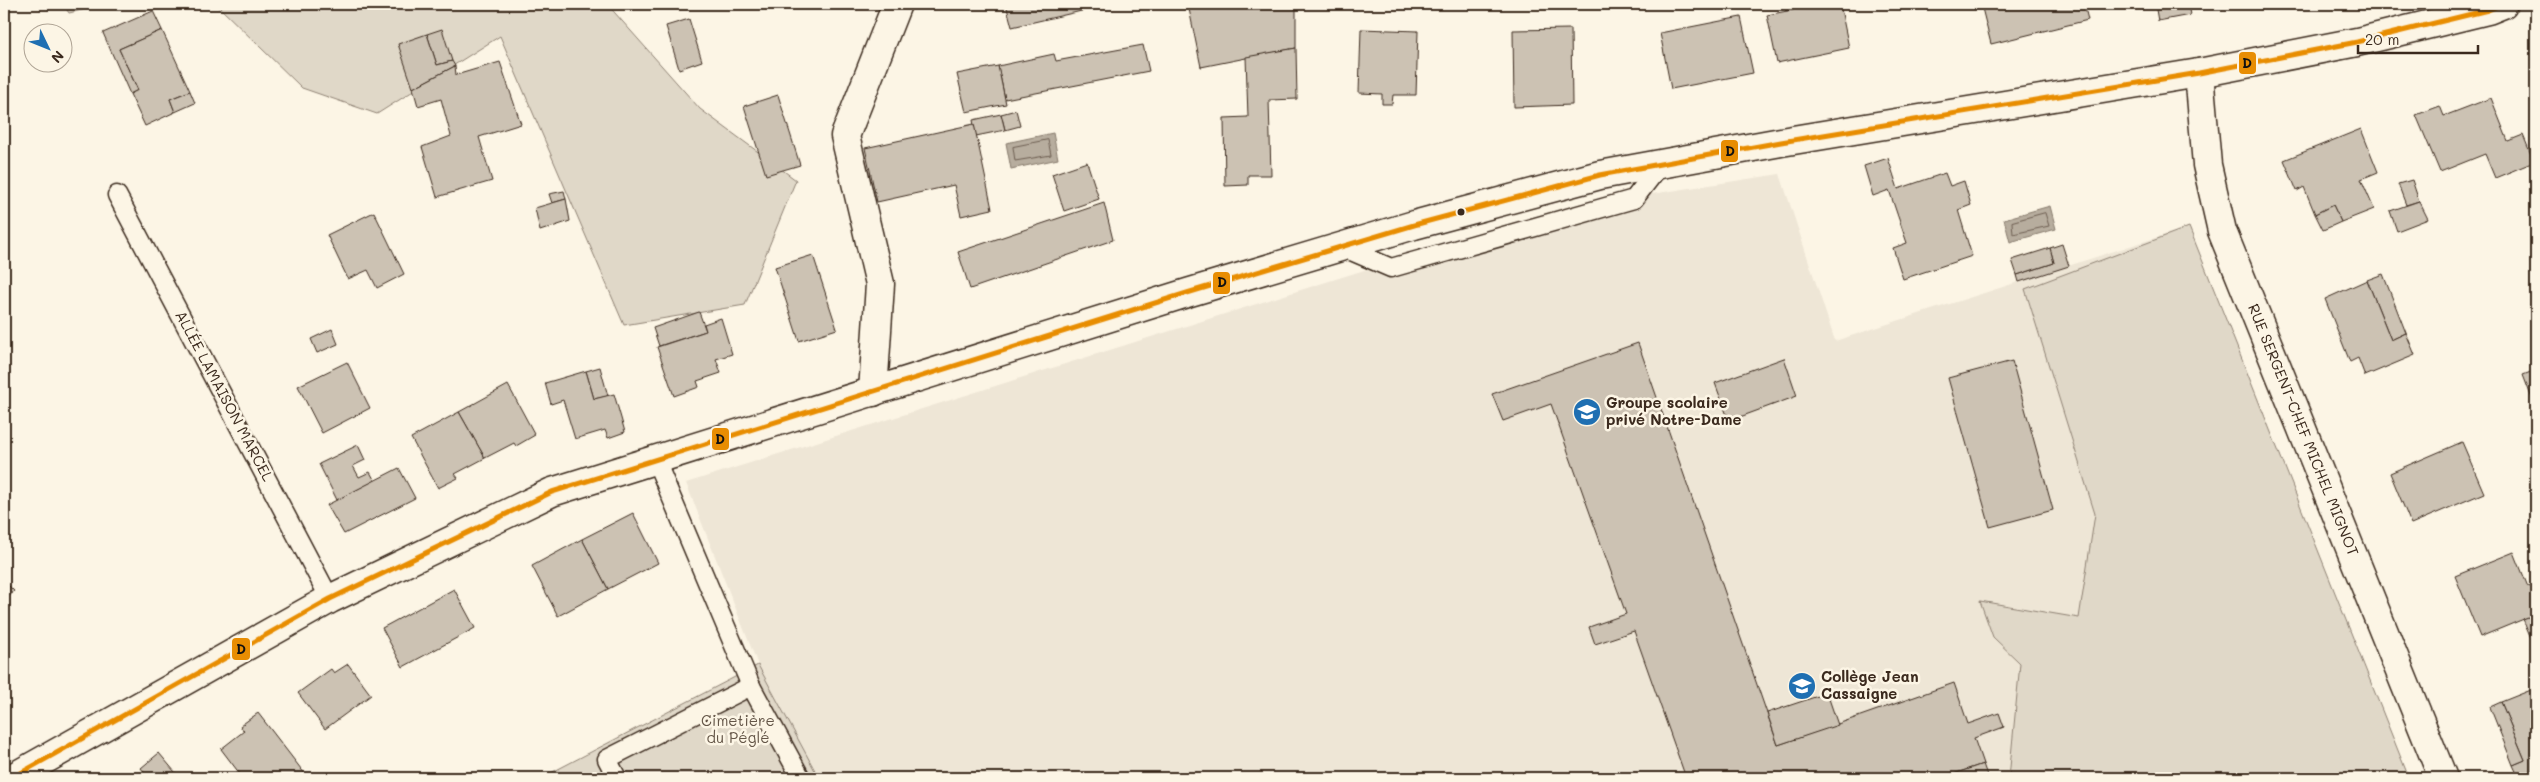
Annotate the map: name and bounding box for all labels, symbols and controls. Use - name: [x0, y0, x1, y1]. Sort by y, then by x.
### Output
- north arrow: [22, 22, 72, 72]
- scale bar: [2358, 22, 2478, 54]
- text: 20 m: [2365, 29, 2399, 49]
- text: N: [47, 47, 68, 68]
- line badge: D: [2238, 51, 2257, 75]
- text: D: [2242, 53, 2252, 72]
- line badge: D: [1720, 139, 1739, 163]
- text: D: [1725, 141, 1735, 160]
- unlabelled marker: [1456, 207, 1466, 217]
- line badge: D: [1212, 271, 1231, 295]
- text: D: [1217, 272, 1227, 291]
- street label: RUE SERGENT-CHEF MICHEL MIGNOT: [2244, 300, 2364, 559]
- street label: ALLÉE LAMAISON MARCEL: [171, 307, 279, 484]
- place label: Groupe scolaire privé Notre-Dame: [1606, 392, 1741, 429]
- school or university icon: Groupe scolaire privé Notre-Dame: [1572, 397, 1602, 427]
- line badge: D: [711, 427, 730, 451]
- text: D: [715, 429, 725, 448]
- line badge: D: [231, 637, 251, 661]
- text: D: [236, 639, 246, 658]
- place label: Collège Jean Cassaigne: [1821, 666, 1919, 703]
- school or university icon: Collège Jean Cassaigne: [1787, 671, 1817, 701]
- park label: Cimetière du Péglé: [701, 710, 775, 747]

